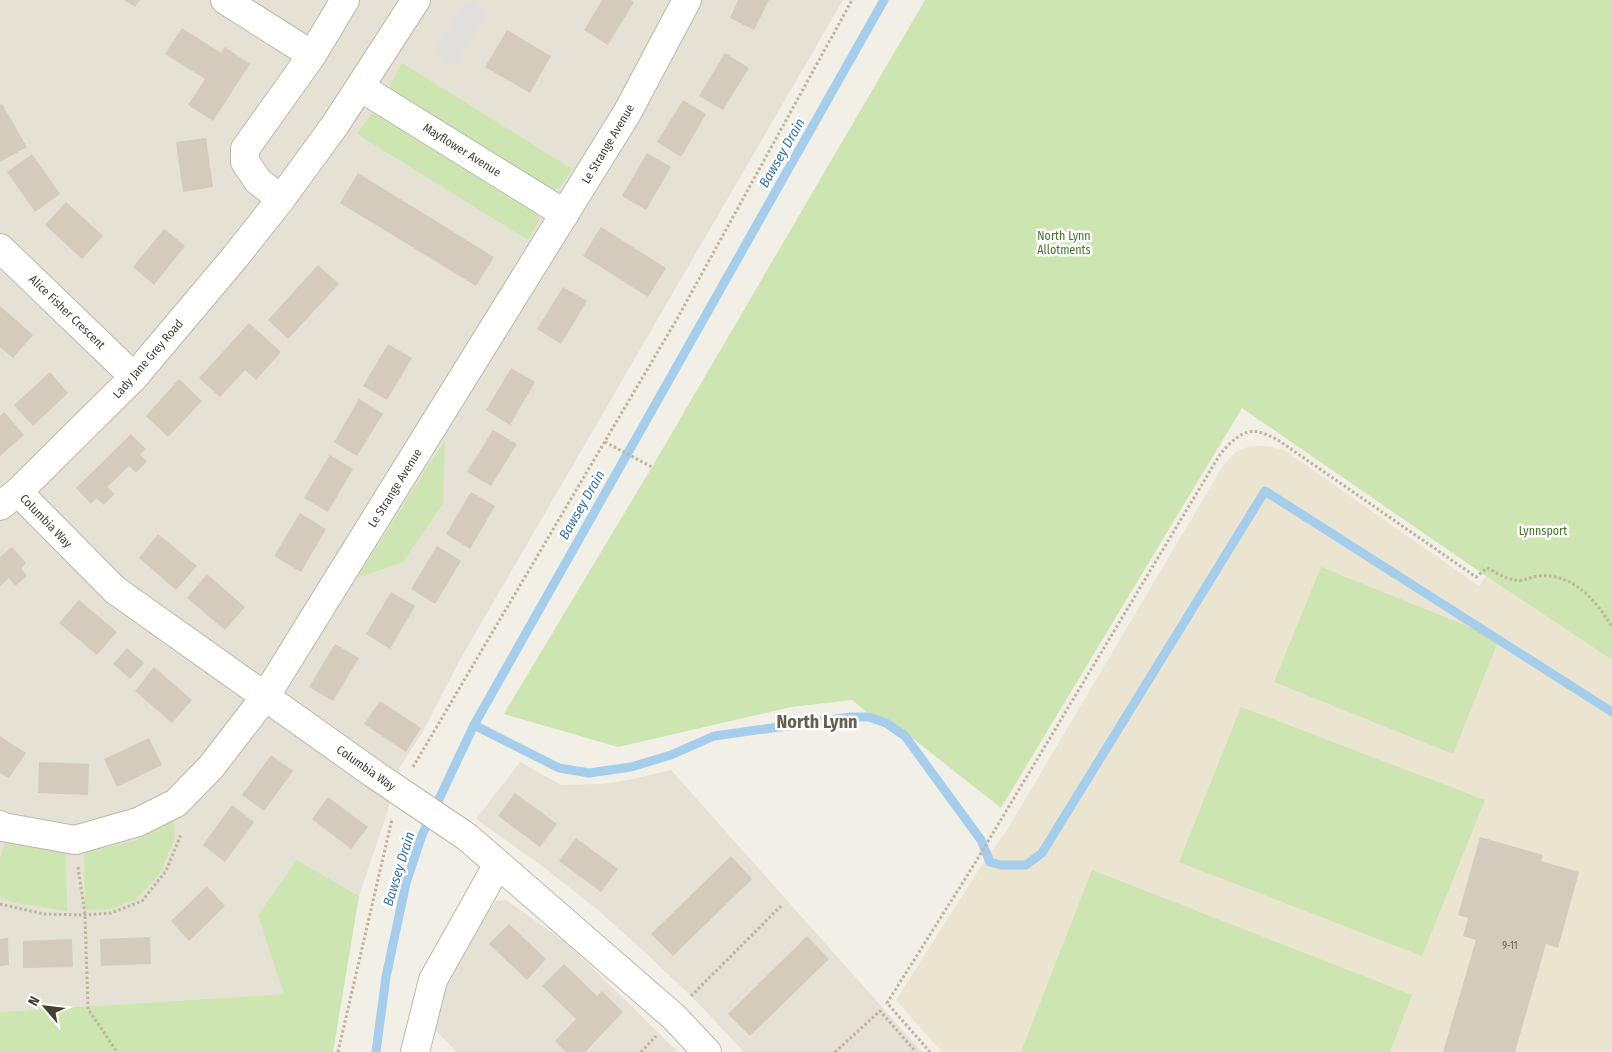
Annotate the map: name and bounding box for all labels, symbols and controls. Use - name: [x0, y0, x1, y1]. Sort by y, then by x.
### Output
- street label: Le Strange Avenue: [579, 102, 637, 186]
- water label: Bawsey Drain: [755, 116, 809, 190]
- street label: Mayflower Avenue: [420, 120, 504, 180]
- park label: North Lynn Allotments: [1037, 229, 1091, 257]
- street label: Alice Fisher Crescent: [26, 272, 108, 352]
- street label: Lady Jane Grey Road: [110, 317, 186, 401]
- street label: Le Strange Avenue: [365, 446, 425, 530]
- water label: Bawsey Drain: [555, 468, 609, 542]
- street label: Columbia Way: [17, 491, 75, 551]
- park label: Lynnsport: [1519, 524, 1567, 538]
- district label: North Lynn: [776, 711, 858, 733]
- street label: Columbia Way: [334, 743, 399, 794]
- water label: Bawsey Drain: [380, 830, 418, 908]
- house number: 9-11: [1502, 940, 1518, 952]
- north arrow: [20, 982, 70, 1032]
- text: N: [24, 993, 43, 1009]

